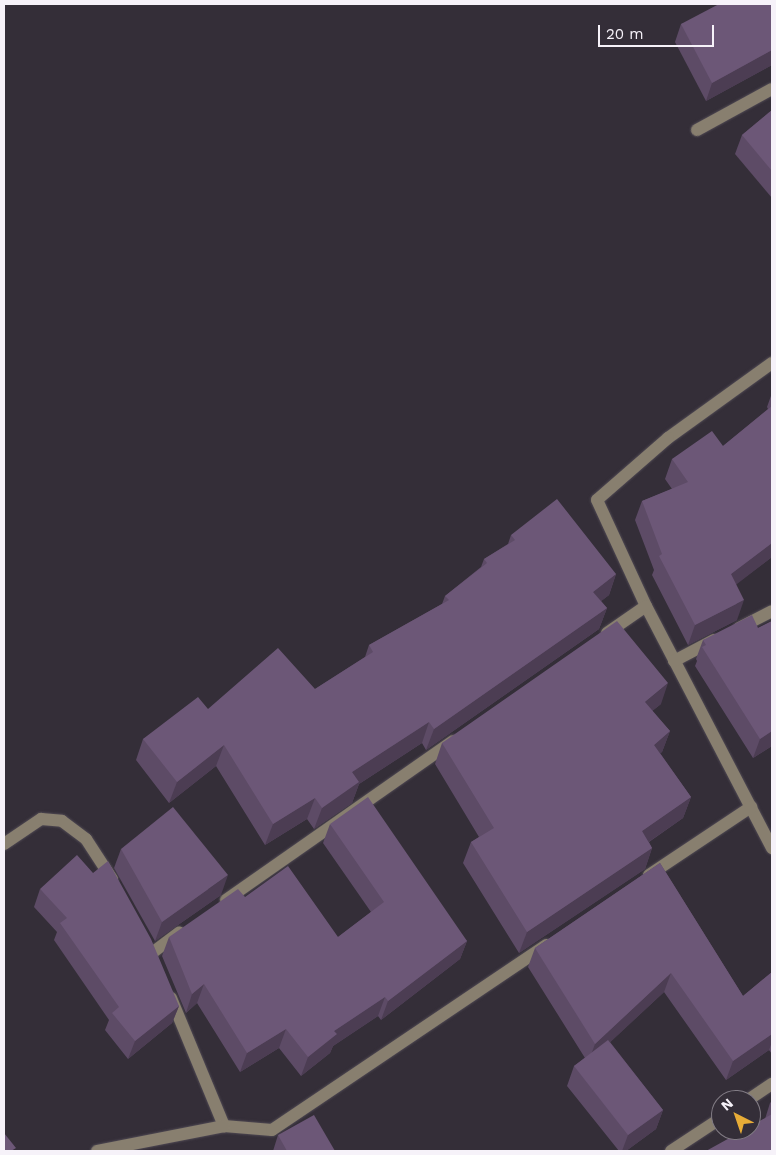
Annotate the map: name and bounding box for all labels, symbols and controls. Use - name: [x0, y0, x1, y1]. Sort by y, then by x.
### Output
- scale bar: [601, 15, 717, 47]
- text: 20 m: [606, 25, 644, 43]
- north arrow: [711, 1090, 761, 1140]
- text: N: [718, 1095, 736, 1114]

